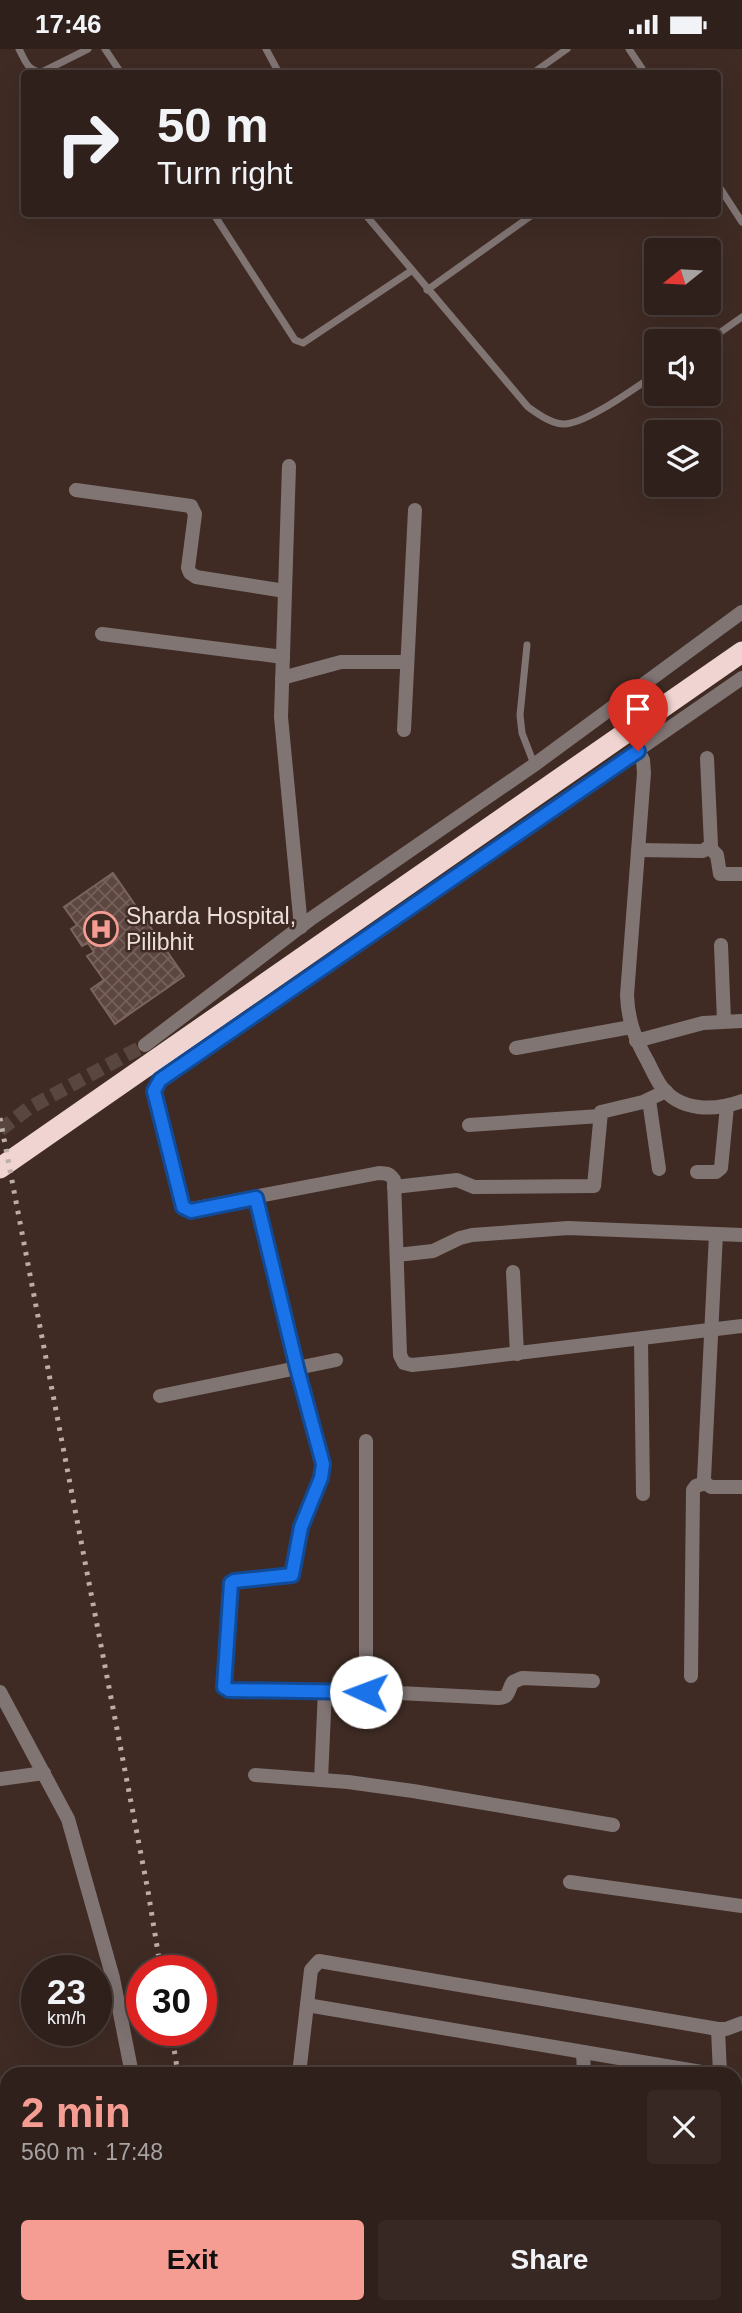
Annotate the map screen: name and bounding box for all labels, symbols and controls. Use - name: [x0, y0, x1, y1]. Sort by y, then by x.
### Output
- text: 17:46: [35, 9, 102, 39]
- icon: right: [42, 98, 133, 189]
- text: 50 m: [157, 98, 269, 152]
- text: Turn right: [157, 155, 293, 191]
- north arrow: [644, 238, 721, 315]
- map controls: [644, 238, 721, 497]
- button: sound: [644, 329, 721, 406]
- button: layers: [644, 420, 721, 497]
- pin: [608, 679, 668, 751]
- icon: arrive: [619, 690, 657, 728]
- place label: Sharda Hospital, Pilibhit: [126, 903, 296, 955]
- hospital icon: Sharda Hospital, Pilibhit: [82, 910, 120, 948]
- position arrow: [329, 1655, 403, 1729]
- speed limit sign: 30: [126, 1955, 217, 2046]
- text: 23: [47, 1972, 86, 2011]
- text: km/h: [47, 2008, 86, 2028]
- text: 2 min: [21, 2089, 131, 2136]
- button: close: [647, 2090, 721, 2164]
- text: 560 m · 17:48: [21, 2139, 163, 2165]
- button: Exit: [21, 2220, 364, 2300]
- button: Share: [378, 2220, 721, 2300]

